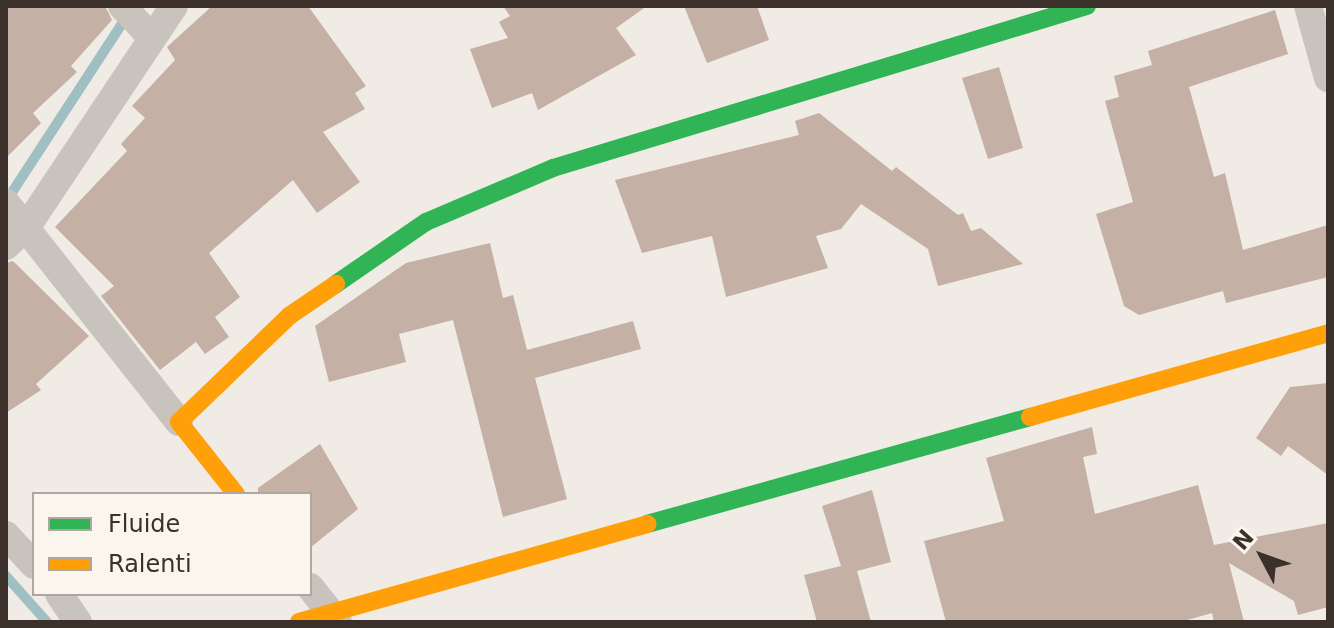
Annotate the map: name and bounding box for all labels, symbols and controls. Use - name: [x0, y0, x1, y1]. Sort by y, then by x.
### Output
- legend: [32, 492, 312, 596]
- text: Fluide: [108, 510, 180, 538]
- north arrow: [1222, 516, 1302, 596]
- text: N: [1228, 525, 1259, 555]
- text: Ralenti: [108, 550, 192, 578]

